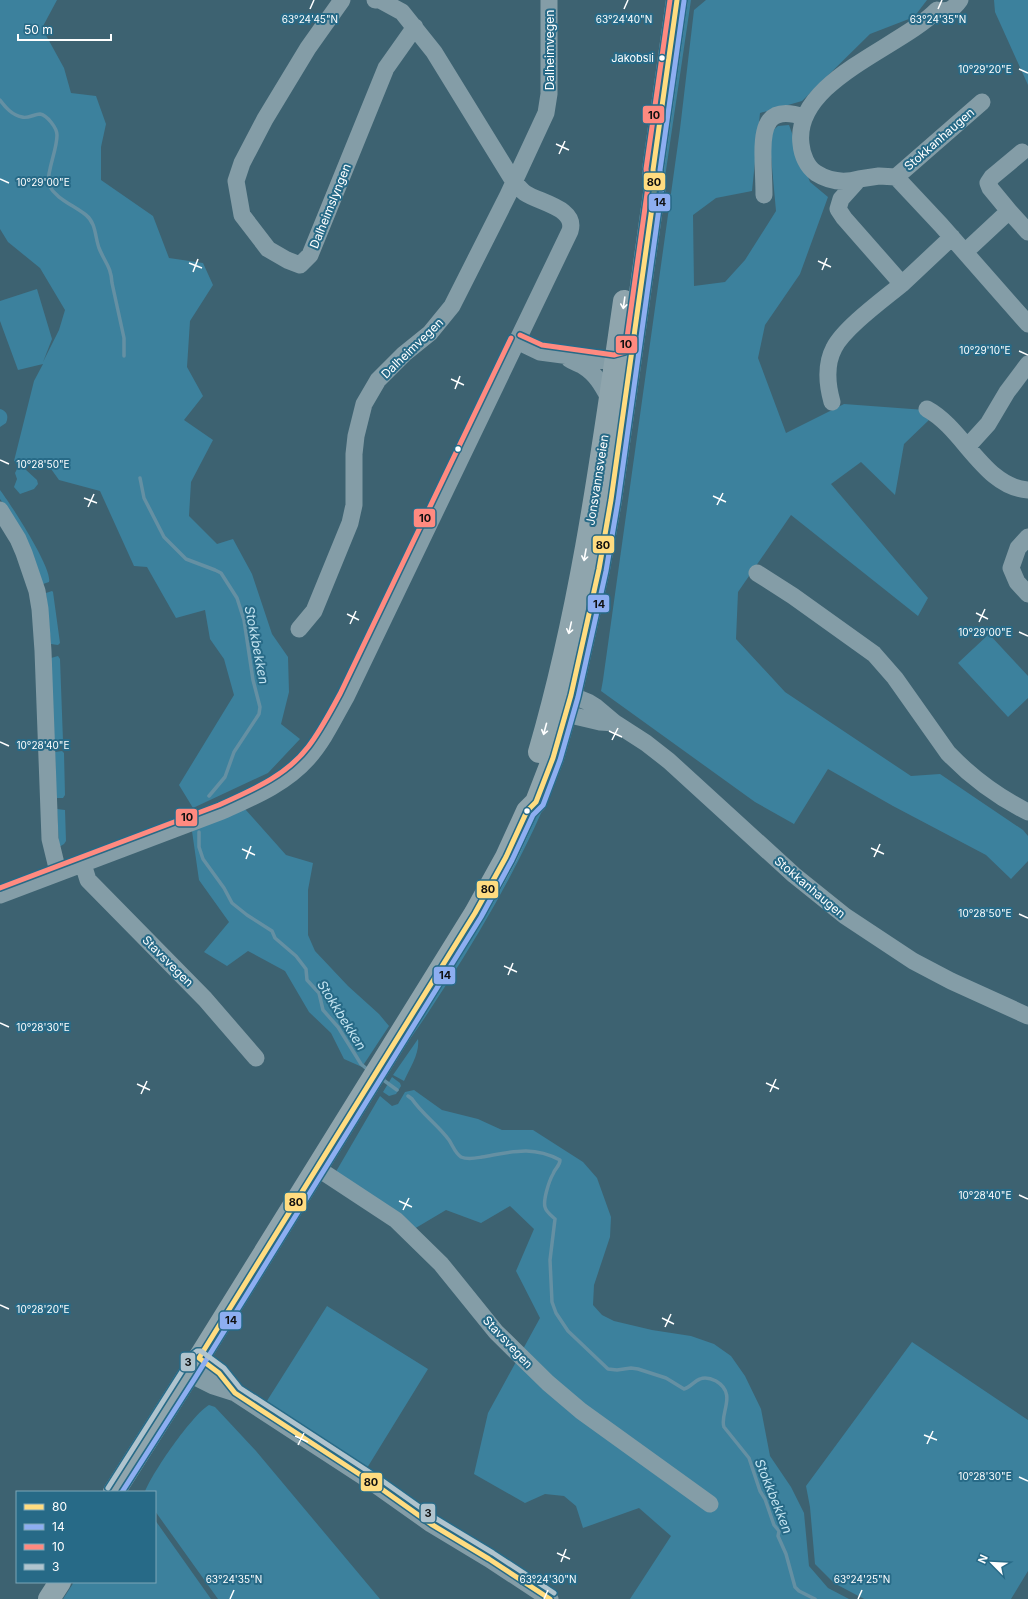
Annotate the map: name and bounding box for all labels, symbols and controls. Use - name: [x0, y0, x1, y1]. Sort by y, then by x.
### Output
- street label: Dalheimvegen: [542, 10, 557, 90]
- text: 63°24'45"N: [282, 13, 338, 25]
- text: 63°24'40"N: [596, 13, 652, 25]
- text: 63°24'35"N: [910, 13, 966, 25]
- scale bar: [18, 16, 111, 42]
- text: 50 m: [24, 22, 53, 37]
- place label: Jakobsli: [611, 51, 654, 65]
- marker: Jakobsli: [657, 53, 667, 63]
- text: 10°29'20"E: [958, 63, 1012, 75]
- street label: Stokkanhaugen: [901, 104, 977, 174]
- line badge: 10: [642, 105, 665, 124]
- text: 10: [648, 108, 660, 122]
- street label: Dalheimslyngen: [306, 161, 354, 251]
- line badge: 80: [643, 172, 666, 191]
- text: 80: [647, 175, 661, 189]
- text: 10°29'00"E: [16, 176, 70, 188]
- line badge: 14: [648, 193, 671, 212]
- text: 14: [654, 195, 666, 209]
- one-way arrow: [620, 296, 628, 309]
- street label: Dalheimvegen: [378, 315, 446, 381]
- line badge: 10: [615, 335, 638, 354]
- text: 10: [620, 337, 632, 351]
- text: 10°29'10"E: [959, 344, 1011, 356]
- street label: Jonsvannsveien: [582, 433, 612, 527]
- unlabelled marker: [453, 444, 463, 454]
- text: 10°28'50"E: [16, 458, 70, 470]
- line badge: 10: [413, 508, 436, 528]
- text: 10: [419, 511, 431, 525]
- line badge: 80: [592, 535, 615, 554]
- text: 80: [596, 538, 610, 552]
- one-way arrow: [581, 548, 589, 561]
- line badge: 14: [587, 594, 610, 613]
- text: 14: [593, 597, 605, 611]
- water label: Stokkbekken: [242, 605, 272, 686]
- one-way arrow: [566, 621, 574, 634]
- text: 10°29'00"E: [958, 626, 1012, 638]
- one-way arrow: [541, 722, 548, 735]
- text: 10°28'40"E: [16, 739, 70, 751]
- unlabelled marker: [522, 806, 532, 816]
- line badge: 10: [175, 808, 198, 827]
- text: 10: [181, 810, 193, 824]
- street label: Stokkanhaugen: [771, 853, 849, 921]
- line badge: 80: [476, 880, 499, 899]
- text: 80: [481, 882, 495, 896]
- text: 10°28'50"E: [958, 907, 1012, 919]
- street label: Stavsvegen: [139, 932, 197, 990]
- line badge: 14: [433, 966, 456, 985]
- text: 14: [439, 968, 451, 982]
- water label: Stokkbekken: [314, 977, 370, 1053]
- text: 10°28'30"E: [16, 1021, 70, 1033]
- text: 10°28'40"E: [958, 1189, 1012, 1201]
- line badge: 80: [284, 1192, 307, 1212]
- text: 80: [289, 1195, 303, 1209]
- text: 10°28'20"E: [16, 1303, 70, 1315]
- line badge: 14: [219, 1311, 242, 1330]
- text: 14: [225, 1313, 237, 1327]
- street label: Stavsvegen: [480, 1313, 536, 1371]
- line badge: 3: [180, 1352, 196, 1372]
- text: 3: [184, 1355, 192, 1369]
- water label: Stokkbekken: [752, 1456, 796, 1536]
- text: 10°28'30"E: [958, 1470, 1012, 1482]
- line badge: 80: [360, 1472, 383, 1492]
- text: 80: [364, 1475, 378, 1489]
- legend: [16, 1491, 156, 1583]
- text: 80: [52, 1499, 67, 1514]
- line badge: 3: [420, 1503, 436, 1523]
- text: 3: [424, 1506, 432, 1520]
- text: 14: [52, 1519, 65, 1534]
- text: 10: [52, 1539, 64, 1554]
- north arrow: [972, 1543, 1012, 1583]
- text: N: [975, 1552, 991, 1566]
- text: 3: [52, 1559, 59, 1574]
- text: 63°24'35"N: [206, 1573, 262, 1585]
- text: 63°24'30"N: [520, 1573, 576, 1585]
- text: 63°24'25"N: [834, 1573, 890, 1585]

